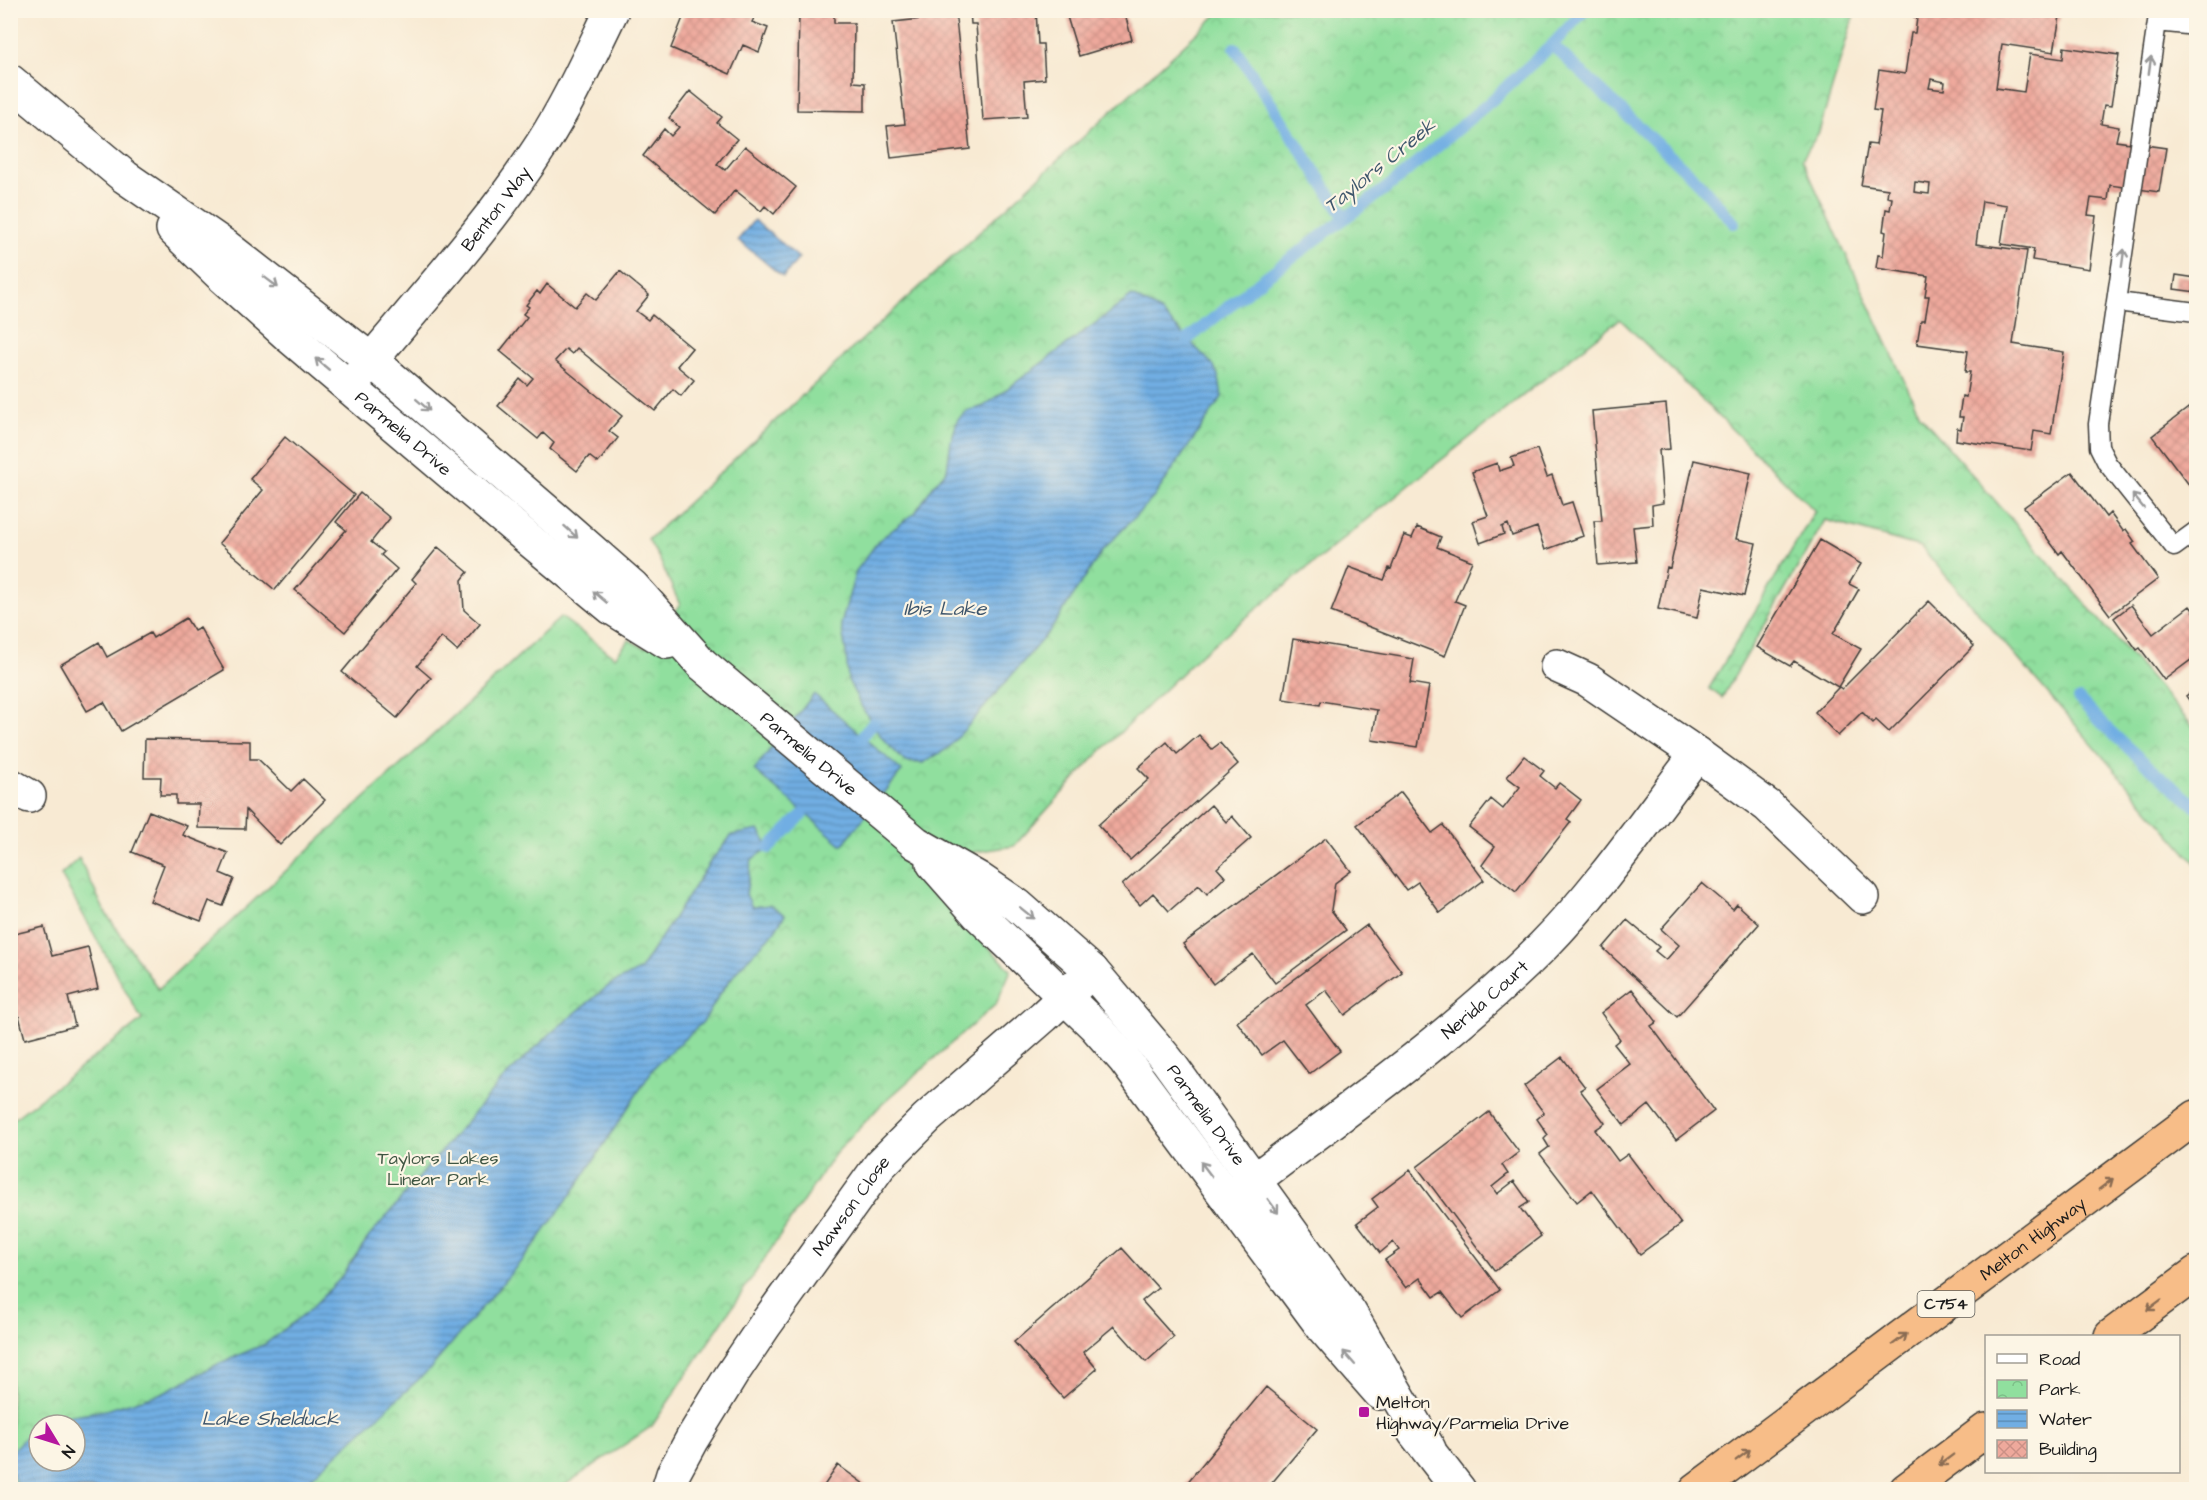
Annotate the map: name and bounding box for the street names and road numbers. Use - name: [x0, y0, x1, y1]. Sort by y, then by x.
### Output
- street label: Benton Way: [455, 161, 537, 257]
- street label: Parmelia Drive: [350, 385, 457, 482]
- street label: Parmelia Drive: [755, 705, 863, 802]
- street label: Nerida Court: [1436, 954, 1534, 1045]
- street label: Parmelia Drive: [1161, 1059, 1252, 1171]
- street label: Mawson Close: [806, 1149, 896, 1261]
- street label: Melton Highway: [1974, 1191, 2092, 1287]
- road number: C754: [1918, 1291, 1974, 1317]

